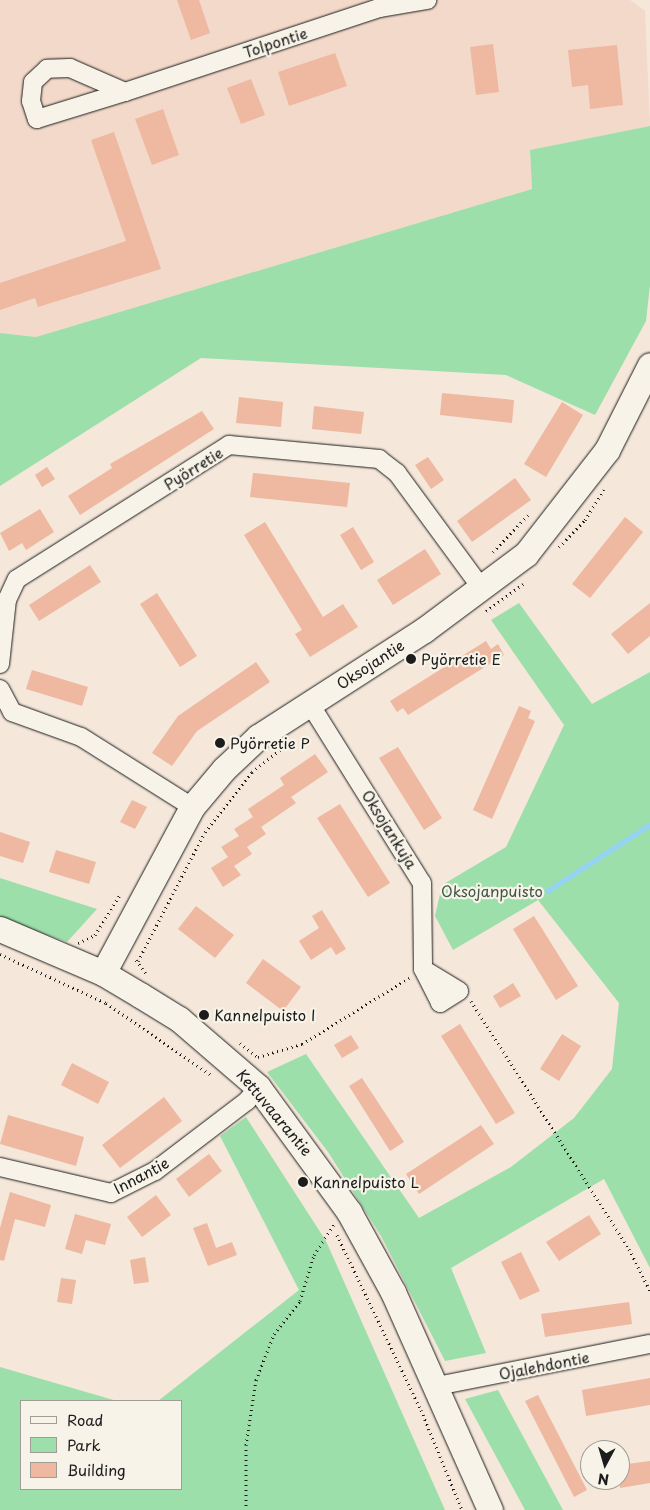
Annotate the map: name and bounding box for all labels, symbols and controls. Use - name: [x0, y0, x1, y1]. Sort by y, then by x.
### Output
- street label: Tolpontie: [241, 23, 309, 61]
- street label: Pyörretie: [160, 443, 226, 493]
- street label: Oksojantie: [333, 635, 407, 693]
- place label: Pyörretie E: [421, 650, 501, 668]
- marker: Pyörretie E: [405, 653, 417, 665]
- place label: Pyörretie P: [230, 734, 310, 752]
- marker: Pyörretie P: [214, 737, 226, 749]
- street label: Oksojankuja: [359, 786, 421, 872]
- park label: Oksojanpuisto: [441, 882, 543, 900]
- place label: Kannelpuisto I: [214, 1006, 316, 1024]
- marker: Kannelpuisto I: [198, 1009, 210, 1021]
- street label: Kettuvaarantie: [234, 1065, 316, 1159]
- street label: Innantie: [110, 1153, 172, 1197]
- place label: Kannelpuisto L: [313, 1173, 419, 1191]
- marker: Kannelpuisto L: [297, 1176, 309, 1188]
- street label: Ojalehdontie: [497, 1347, 591, 1383]
- legend: [20, 1400, 182, 1490]
- text: Road: [67, 1408, 103, 1431]
- text: Park: [67, 1433, 101, 1456]
- north arrow: [580, 1440, 630, 1490]
- text: Building: [67, 1458, 126, 1481]
- text: N: [597, 1468, 610, 1490]

